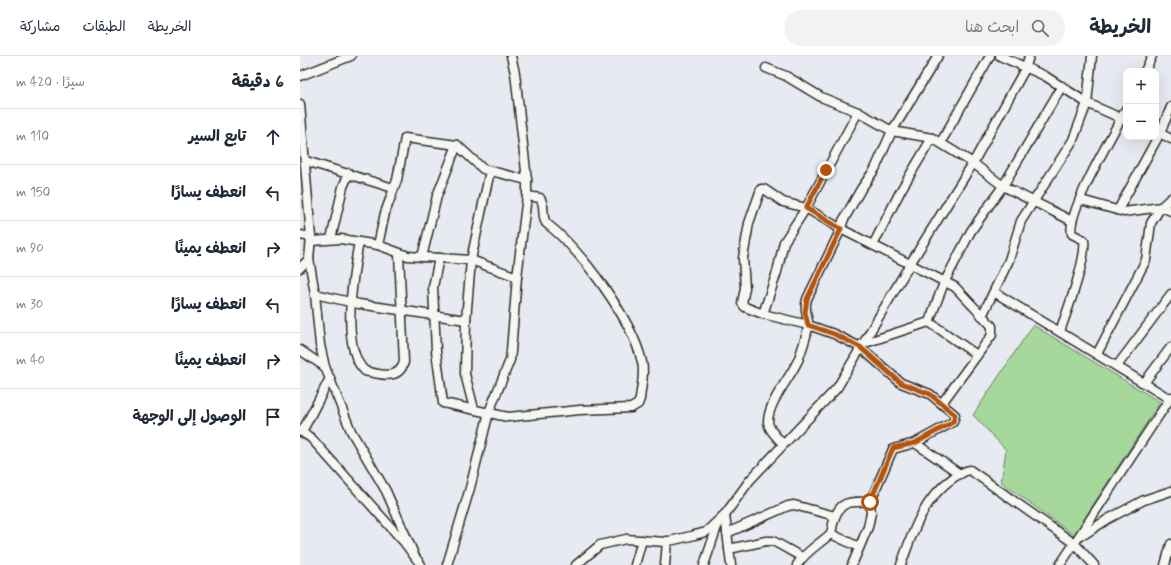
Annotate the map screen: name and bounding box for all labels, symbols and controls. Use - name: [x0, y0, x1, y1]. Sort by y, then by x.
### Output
- search box: [785, 10, 1065, 46]
- text: الخريطة: [1089, 15, 1151, 40]
- icon: search: [1029, 17, 1051, 39]
- text: مشاركة: [20, 18, 60, 36]
- text: الطبقات: [82, 18, 126, 36]
- text: الخريطة: [148, 18, 191, 36]
- text: ابحث هنا: [965, 18, 1019, 38]
- map controls: [1123, 68, 1159, 140]
- button: +: [1123, 68, 1159, 104]
- text: 6 دقيقة: [231, 71, 284, 93]
- text: سيرًا · 420 m: [16, 74, 85, 91]
- button: −: [1123, 104, 1159, 140]
- icon: ahead: [262, 126, 284, 148]
- text: تابع السير: [188, 127, 246, 147]
- text: 110 m: [16, 128, 49, 145]
- route end: [817, 161, 835, 179]
- icon: left: [262, 182, 284, 204]
- text: انعطف يسارًا: [171, 183, 246, 203]
- text: 150 m: [16, 184, 50, 201]
- icon: right: [262, 238, 284, 260]
- text: انعطف يمينًا: [175, 239, 246, 259]
- text: 90 m: [16, 240, 44, 257]
- icon: left: [262, 294, 284, 316]
- text: انعطف يسارًا: [171, 295, 246, 315]
- text: 30 m: [16, 296, 43, 313]
- icon: right: [262, 350, 284, 372]
- text: انعطف يمينًا: [175, 351, 246, 371]
- text: 40 m: [16, 352, 45, 369]
- icon: arrive: [262, 406, 284, 428]
- text: الوصول إلى الوجهة: [132, 407, 246, 427]
- route start: [861, 493, 879, 511]

